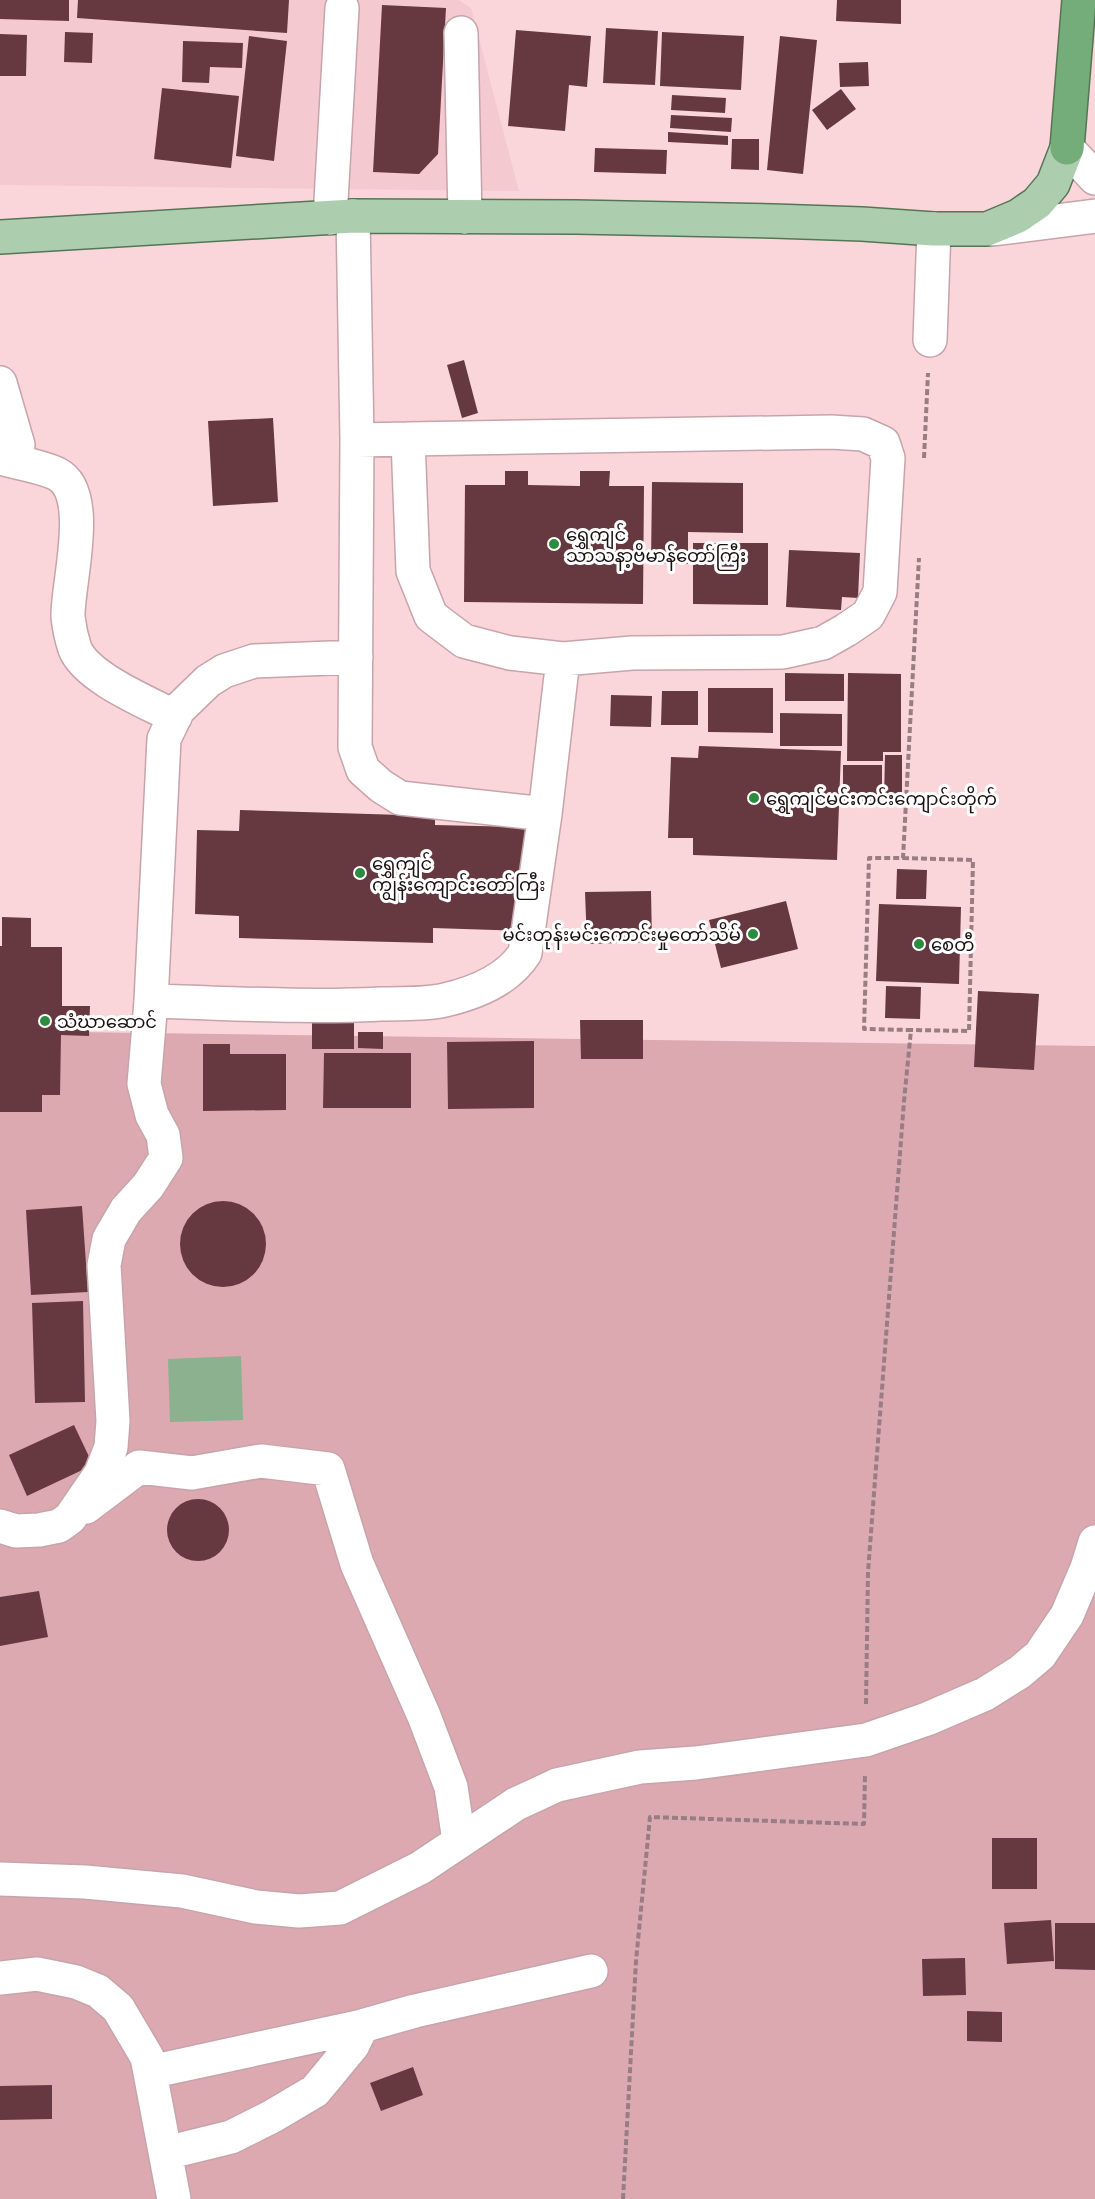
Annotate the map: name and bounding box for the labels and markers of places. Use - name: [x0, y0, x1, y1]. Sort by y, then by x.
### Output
- place label: ရွှေကျင် သာသနာ့ဗိမာန်တော်ကြီး: [566, 522, 746, 571]
- marker: ရွှေကျင် သာသနာ့ဗိမာန်တော်ကြီး: [547, 537, 561, 551]
- place label: ရွှေကျင်မင်းကင်းကျောင်းတိုက်: [766, 785, 997, 814]
- marker: ရွှေကျင်မင်းကင်းကျောင်းတိုက်: [747, 791, 761, 805]
- place label: ရွှေကျင် ကျွန်းကျောင်းတော်ကြီး: [372, 851, 546, 902]
- marker: ရွှေကျင် ကျွန်းကျောင်းတော်ကြီး: [353, 866, 367, 880]
- place label: မင်းတုန်းမင်းကောင်းမှုတော်သိမ်: [502, 921, 741, 950]
- marker: မင်းတုန်းမင်းကောင်းမှုတော်သိမ်: [746, 927, 760, 941]
- place label: စေတီ: [931, 931, 975, 955]
- marker: စေတီ: [912, 937, 926, 951]
- place label: သံဃာဆောင်: [57, 1009, 157, 1032]
- marker: သံဃာဆောင်: [38, 1014, 52, 1028]

